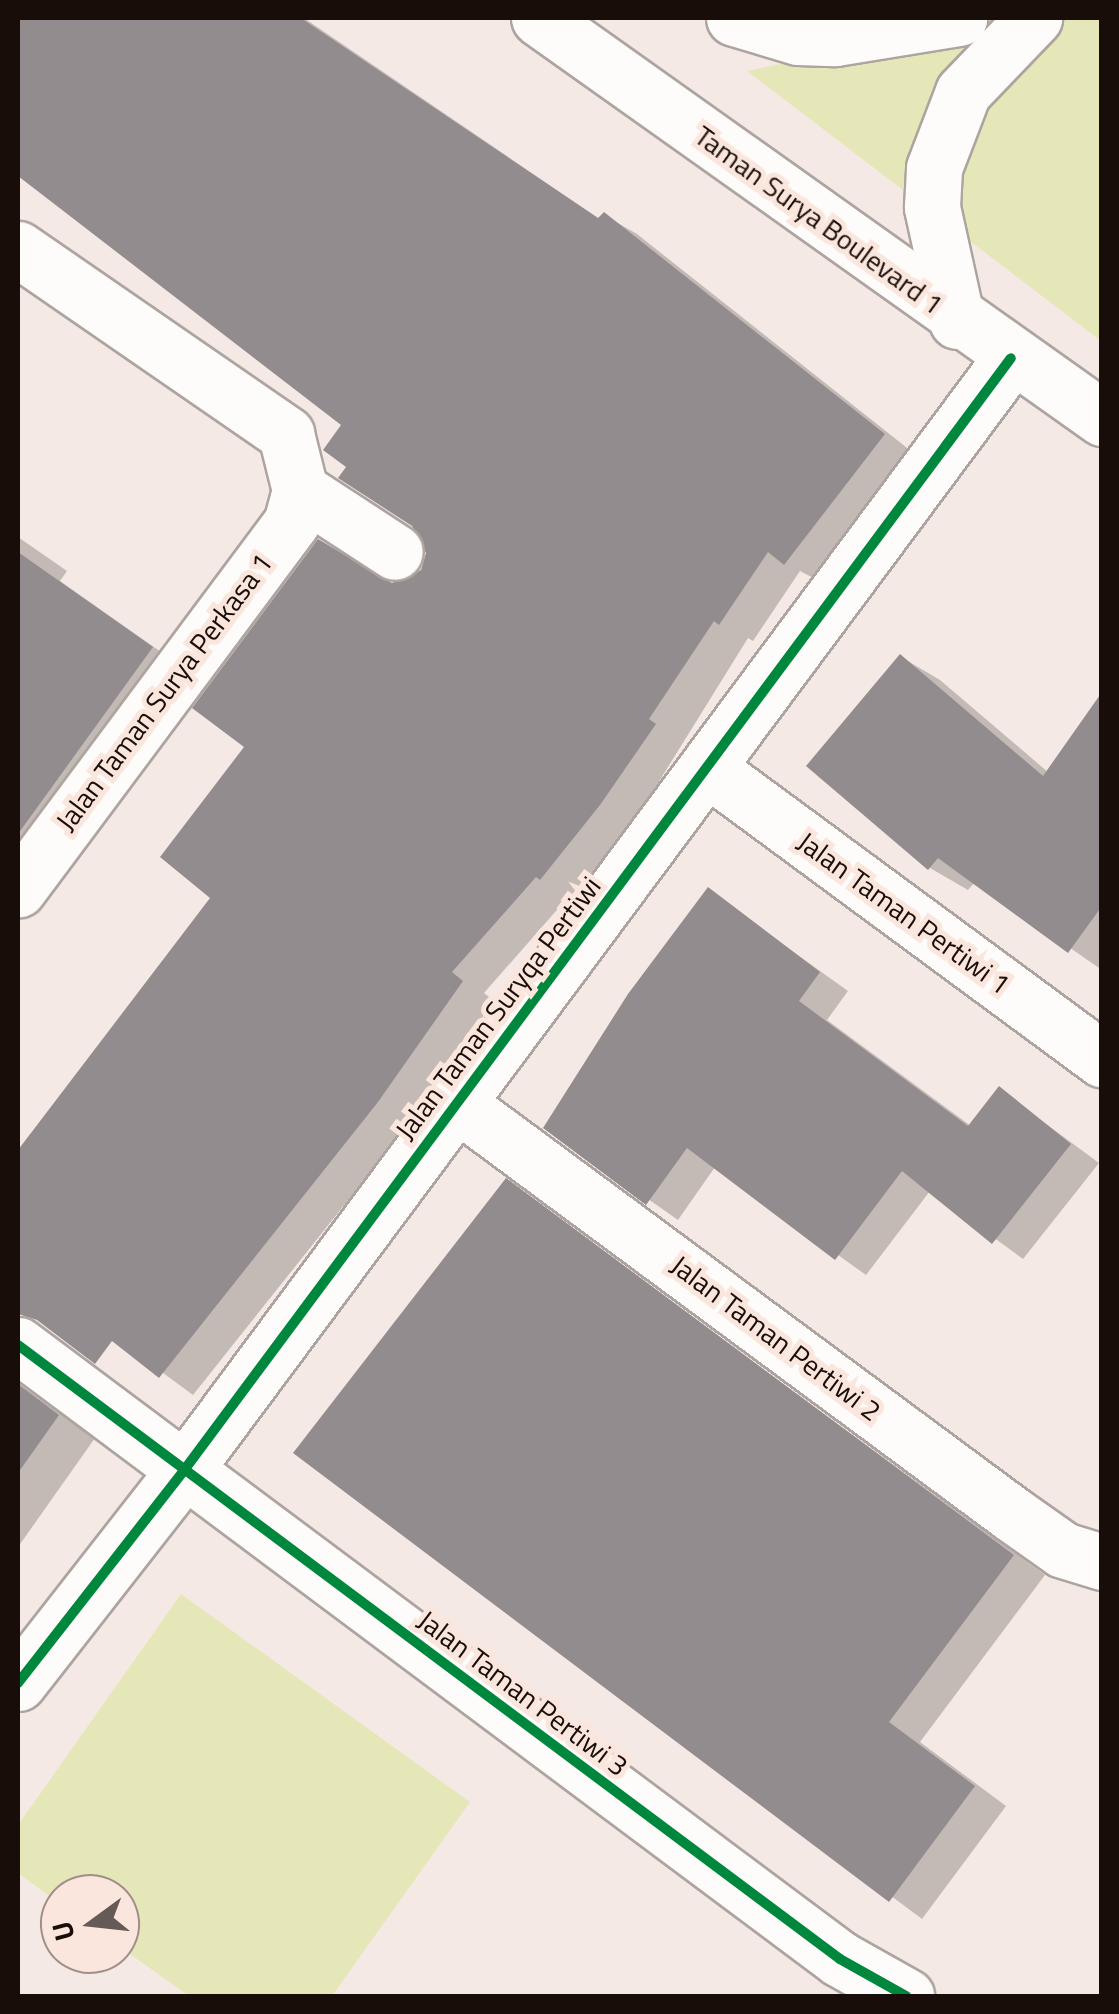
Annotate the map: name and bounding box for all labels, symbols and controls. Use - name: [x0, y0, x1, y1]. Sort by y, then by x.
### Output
- street label: Taman Surya Boulevard 1: [688, 119, 950, 321]
- street label: Jalan Taman Surya Perkasa 1: [49, 547, 279, 837]
- street label: Jalan Taman Pertiwi 1: [791, 825, 1017, 1001]
- street label: Jalan Taman Suryqa Pertiwi: [388, 870, 608, 1146]
- street label: Jalan Taman Pertiwi 2: [664, 1248, 888, 1428]
- street label: Jalan Taman Pertiwi 3: [411, 1603, 635, 1783]
- north arrow: [40, 1874, 140, 1974]
- text: U: [39, 1917, 86, 1946]

